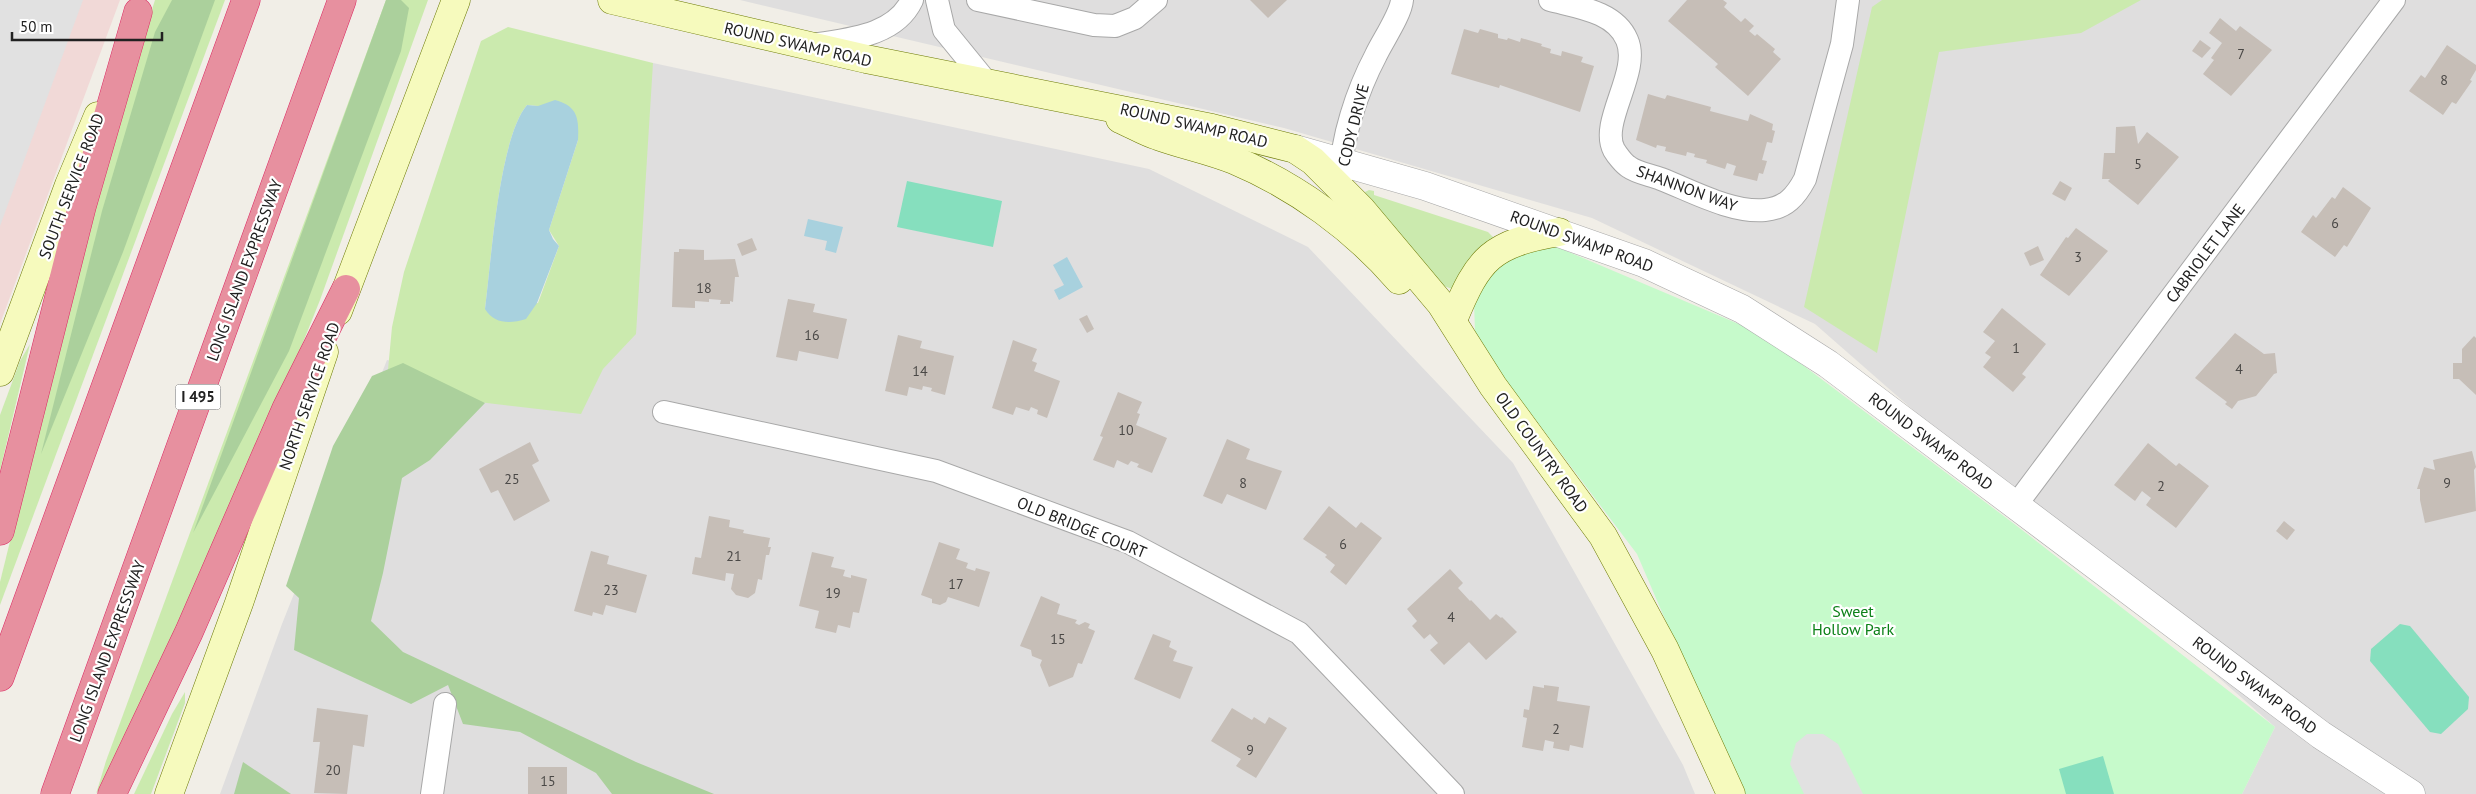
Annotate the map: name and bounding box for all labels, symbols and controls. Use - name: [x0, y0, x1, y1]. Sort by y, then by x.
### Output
- scale bar: [12, 10, 162, 42]
- text: 50 m: [20, 17, 53, 36]
- street label: ROUND SWAMP ROAD: [722, 17, 874, 71]
- house number: 7: [2237, 45, 2245, 63]
- house number: 8: [2440, 71, 2448, 89]
- street label: CODY DRIVE: [1333, 82, 1373, 168]
- street label: ROUND SWAMP ROAD: [1118, 98, 1270, 152]
- street label: SOUTH SERVICE ROAD: [34, 110, 108, 262]
- house number: 5: [2134, 155, 2142, 173]
- street label: SHANNON WAY: [1634, 161, 1740, 216]
- street label: LONG ISLAND EXPRESSWAY: [202, 176, 286, 364]
- street label: CABRIOLET LANE: [2161, 199, 2249, 307]
- street label: ROUND SWAMP ROAD: [1508, 206, 1656, 276]
- house number: 6: [2331, 214, 2339, 232]
- house number: 3: [2074, 248, 2082, 266]
- house number: 18: [696, 279, 712, 297]
- street label: NORTH SERVICE ROAD: [274, 320, 344, 472]
- house number: 16: [804, 326, 820, 344]
- house number: 1: [2012, 339, 2020, 357]
- house number: 4: [2235, 360, 2243, 378]
- house number: 14: [912, 362, 928, 380]
- road number: I 495: [176, 384, 220, 410]
- street label: OLD COUNTRY ROAD: [1492, 388, 1592, 516]
- street label: ROUND SWAMP ROAD: [1865, 388, 1997, 494]
- house number: 10: [1118, 421, 1134, 439]
- house number: 25: [504, 470, 520, 488]
- house number: 8: [1239, 474, 1247, 492]
- house number: 9: [2443, 474, 2451, 492]
- house number: 2: [2157, 477, 2165, 495]
- street label: OLD BRIDGE COURT: [1014, 492, 1150, 562]
- house number: 6: [1339, 535, 1347, 553]
- house number: 21: [726, 547, 742, 565]
- street label: LONG ISLAND EXPRESSWAY: [65, 557, 149, 745]
- house number: 17: [948, 575, 964, 593]
- house number: 23: [603, 581, 619, 599]
- house number: 19: [825, 584, 841, 602]
- park label: Sweet Hollow Park: [1812, 601, 1894, 639]
- house number: 4: [1447, 608, 1455, 626]
- house number: 15: [1050, 630, 1066, 648]
- street label: ROUND SWAMP ROAD: [2189, 632, 2321, 738]
- house number: 2: [1552, 720, 1560, 738]
- house number: 9: [1246, 741, 1254, 759]
- house number: 20: [325, 761, 341, 779]
- house number: 15: [540, 772, 556, 790]

